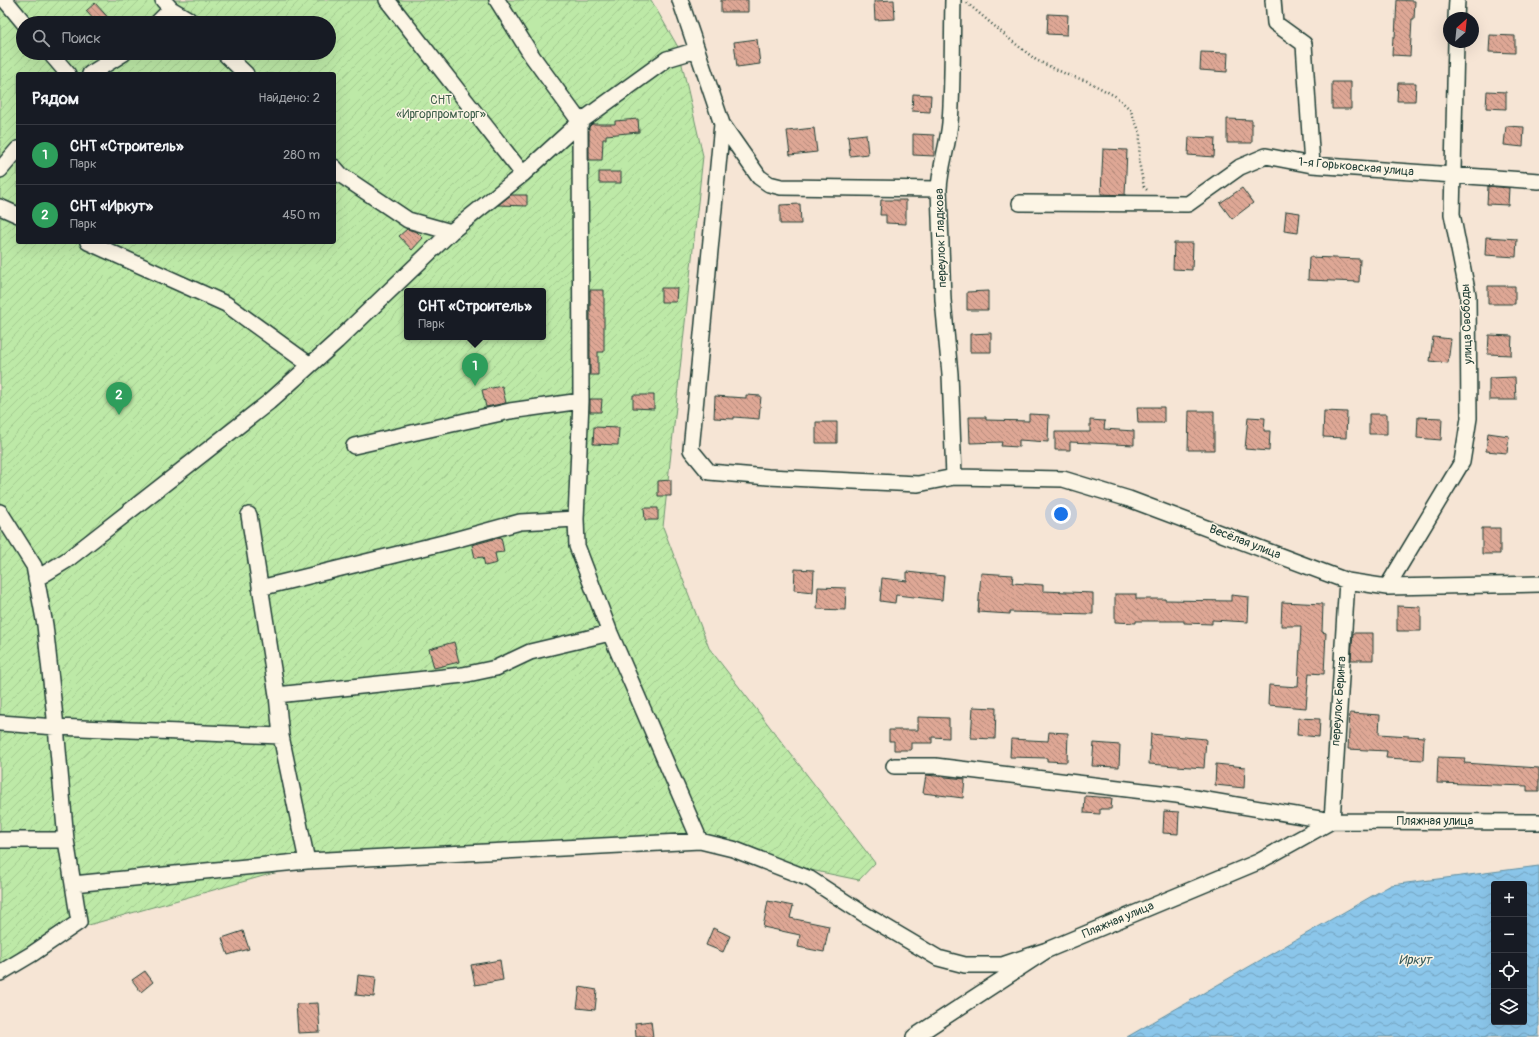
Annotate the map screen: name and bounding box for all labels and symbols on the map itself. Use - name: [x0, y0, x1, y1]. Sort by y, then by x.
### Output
- north arrow: [1443, 12, 1479, 48]
- park label: СНТ «Иргорпромторг»: [396, 93, 486, 122]
- street label: 1-я Горьковская улица: [1298, 154, 1415, 180]
- street label: переулок Гладкова: [932, 188, 950, 288]
- street label: улица Свободы: [1458, 283, 1476, 365]
- pin: 1: [462, 353, 488, 386]
- pin: 2: [106, 382, 132, 415]
- your location: [1051, 504, 1071, 524]
- street label: Весёлая улица: [1207, 522, 1283, 563]
- street label: переулок Беринга: [1328, 655, 1350, 746]
- street label: Пляжная улица: [1397, 814, 1474, 829]
- street label: Пляжная улица: [1080, 898, 1157, 942]
- water label: Иркут: [1399, 952, 1434, 968]

